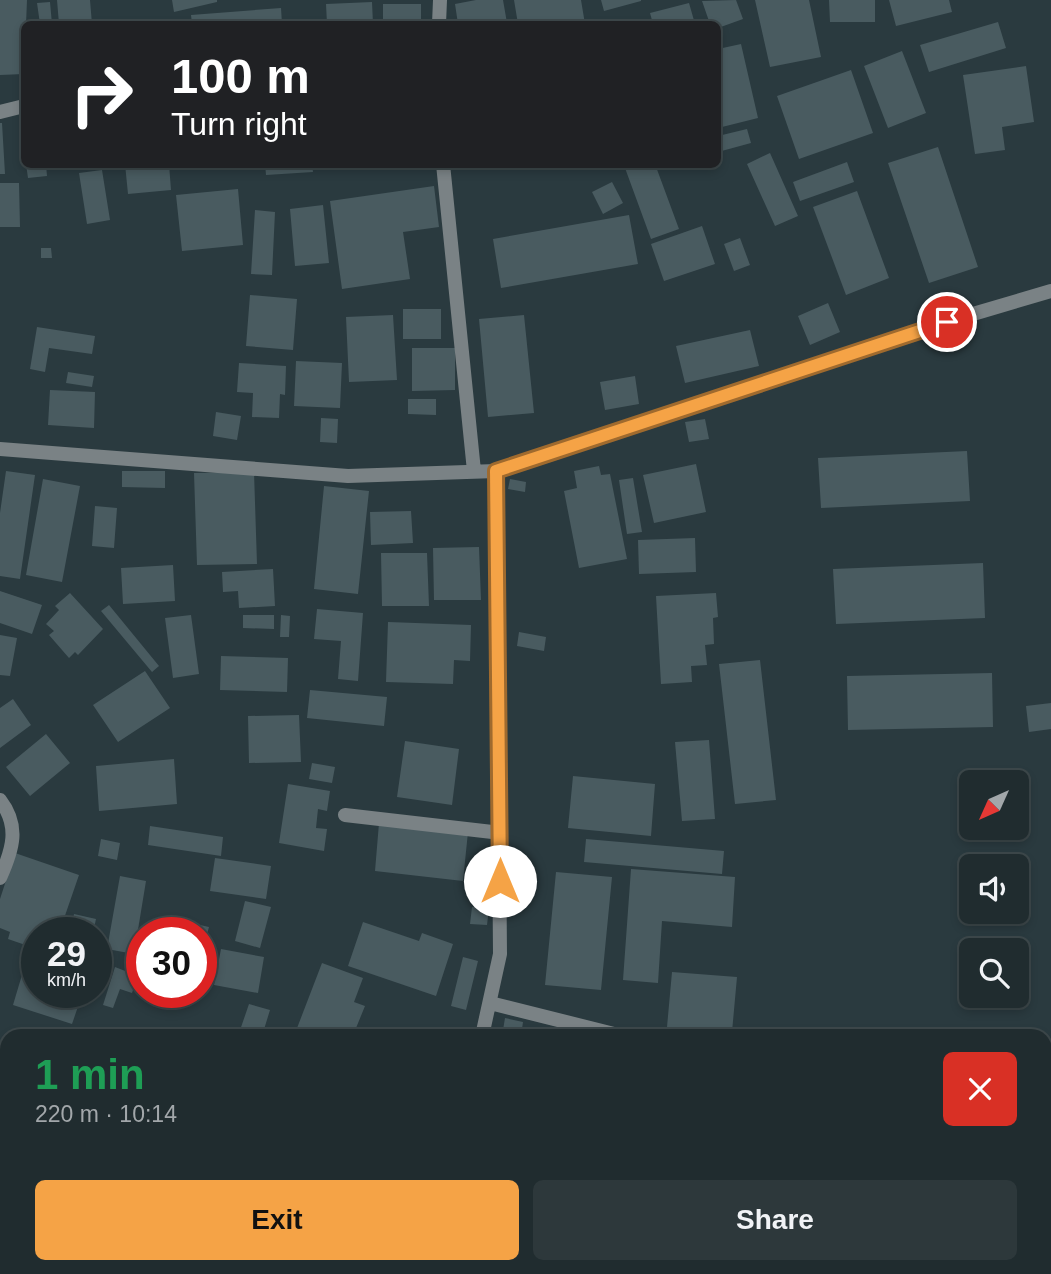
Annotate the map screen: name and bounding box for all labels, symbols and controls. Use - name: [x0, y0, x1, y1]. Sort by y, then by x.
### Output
- icon: right: [56, 49, 147, 140]
- text: 100 m: [171, 49, 310, 103]
- text: Turn right: [171, 106, 307, 142]
- pin: [917, 292, 977, 352]
- icon: arrive: [928, 303, 966, 341]
- north arrow: [959, 770, 1029, 840]
- map controls: [959, 770, 1029, 1008]
- position arrow: [463, 844, 537, 918]
- button: sound: [959, 854, 1029, 924]
- speed limit sign: 30: [126, 917, 217, 1008]
- text: 29: [47, 934, 86, 973]
- button: search: [959, 938, 1029, 1008]
- text: km/h: [47, 970, 86, 990]
- text: 1 min: [35, 1051, 145, 1098]
- button: close: [943, 1052, 1017, 1126]
- text: 220 m · 10:14: [35, 1101, 177, 1127]
- button: Exit: [35, 1180, 519, 1260]
- button: Share: [533, 1180, 1017, 1260]

